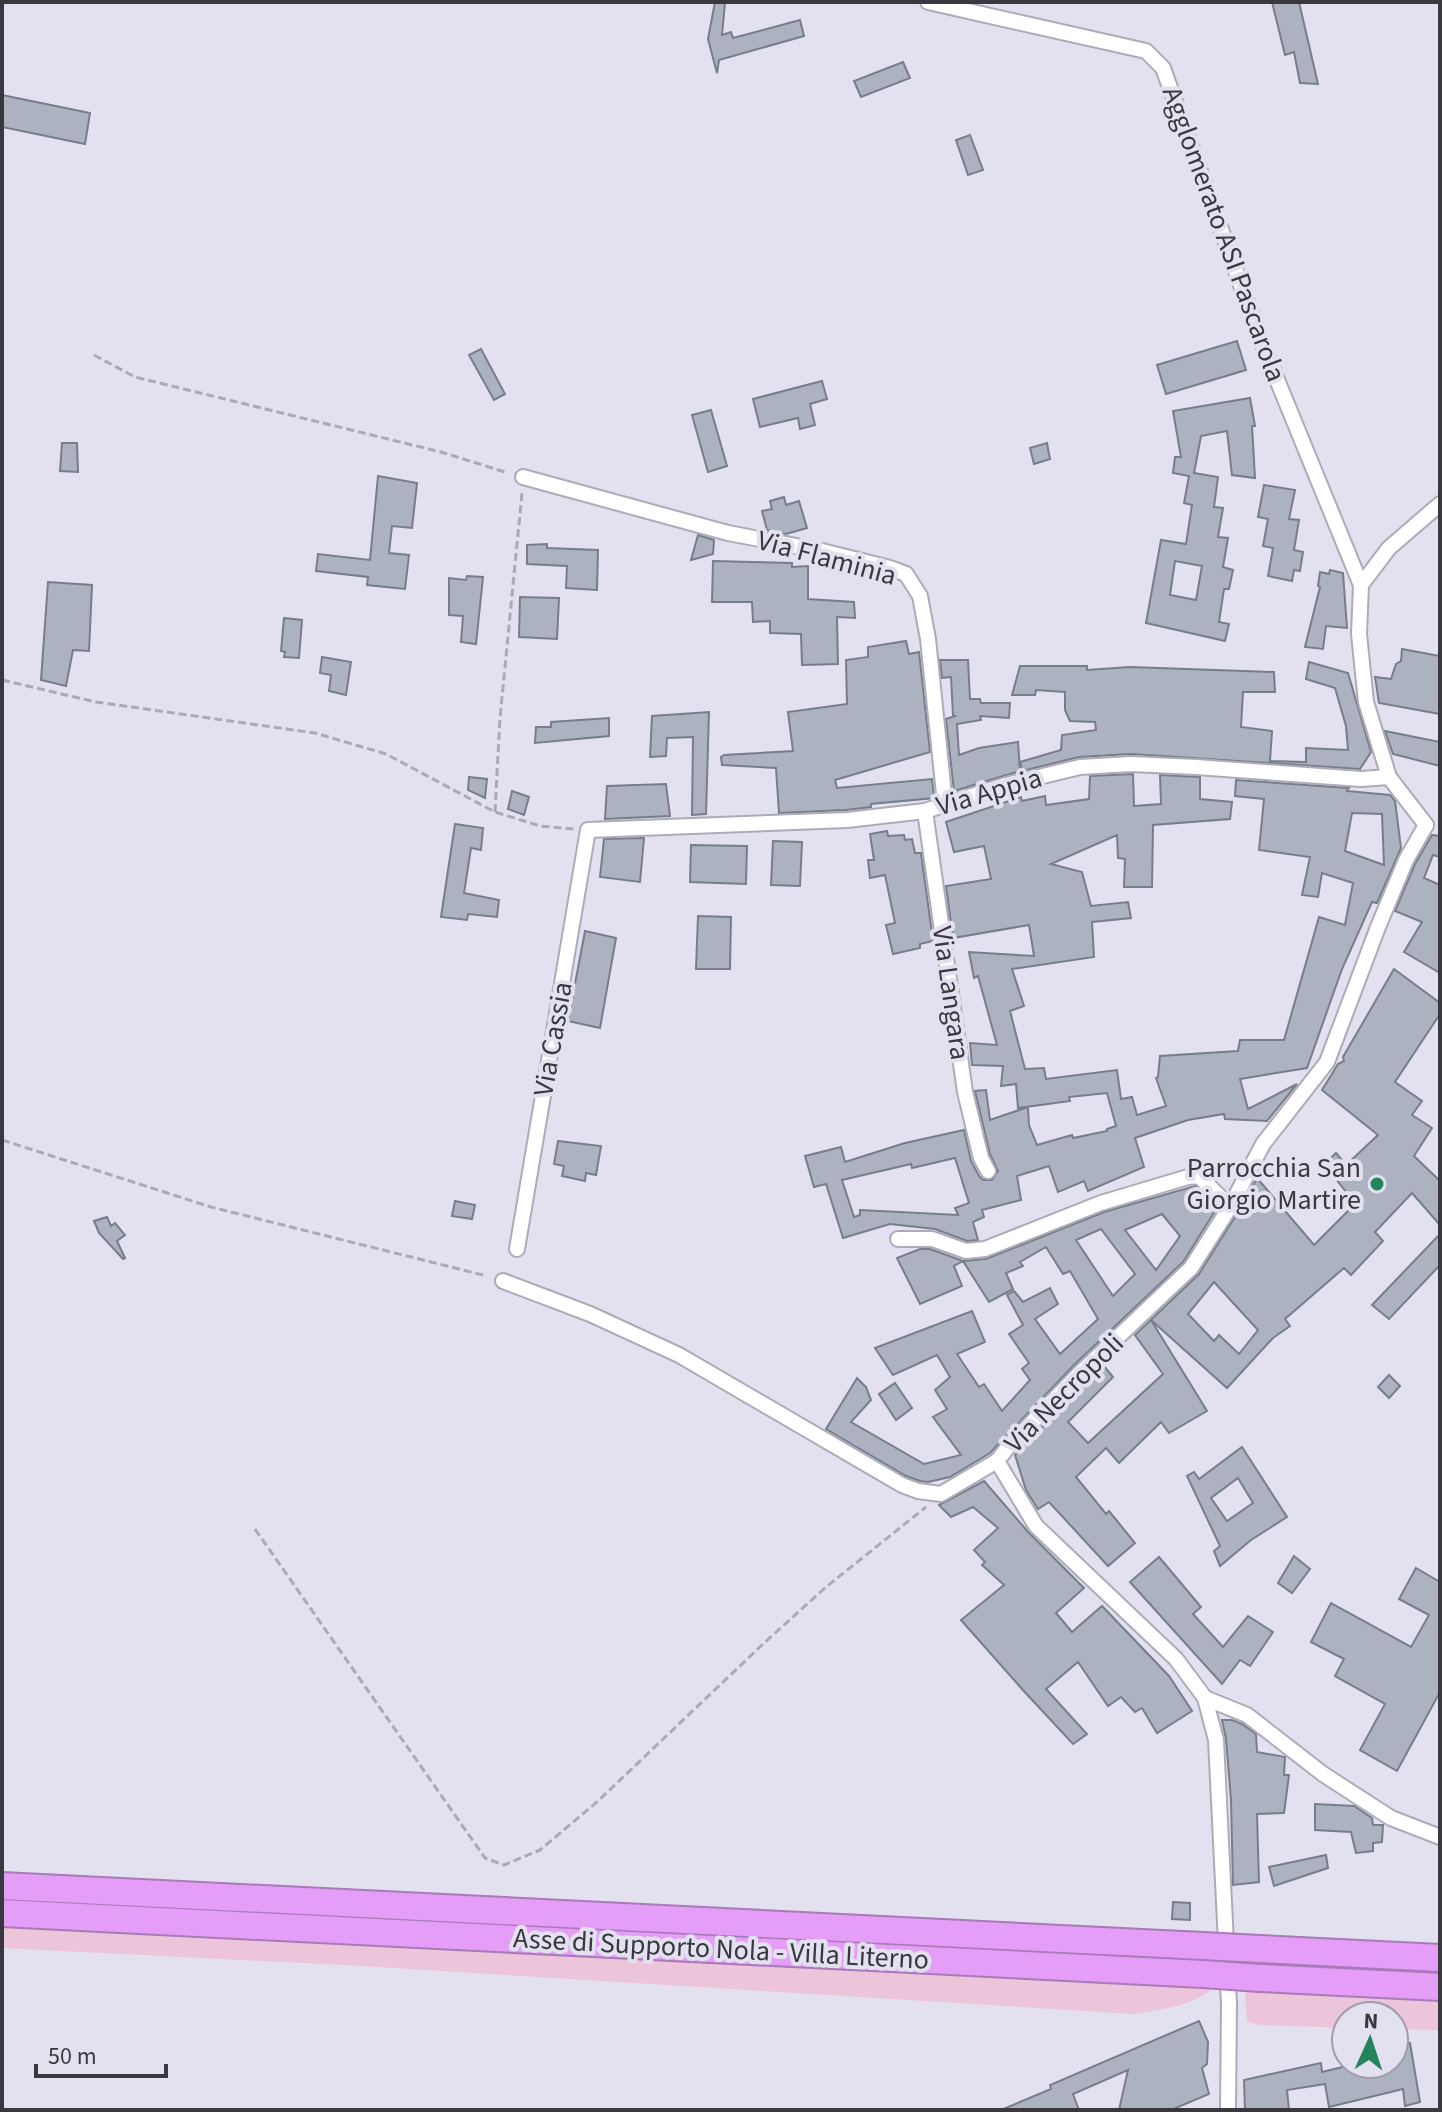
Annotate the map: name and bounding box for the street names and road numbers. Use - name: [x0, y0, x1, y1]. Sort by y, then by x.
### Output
- street label: Agglomerato ASI Pascarola: [1152, 81, 1296, 387]
- street label: Via Flaminia: [753, 520, 901, 596]
- street label: Via Appia: [931, 758, 1047, 826]
- street label: Via Langara: [922, 923, 980, 1063]
- street label: Via Cassia: [523, 979, 583, 1099]
- street label: Via Necropoli: [995, 1324, 1133, 1462]
- street label: Asse di Supporto Nola - Villa Literno: [512, 1918, 930, 1980]

